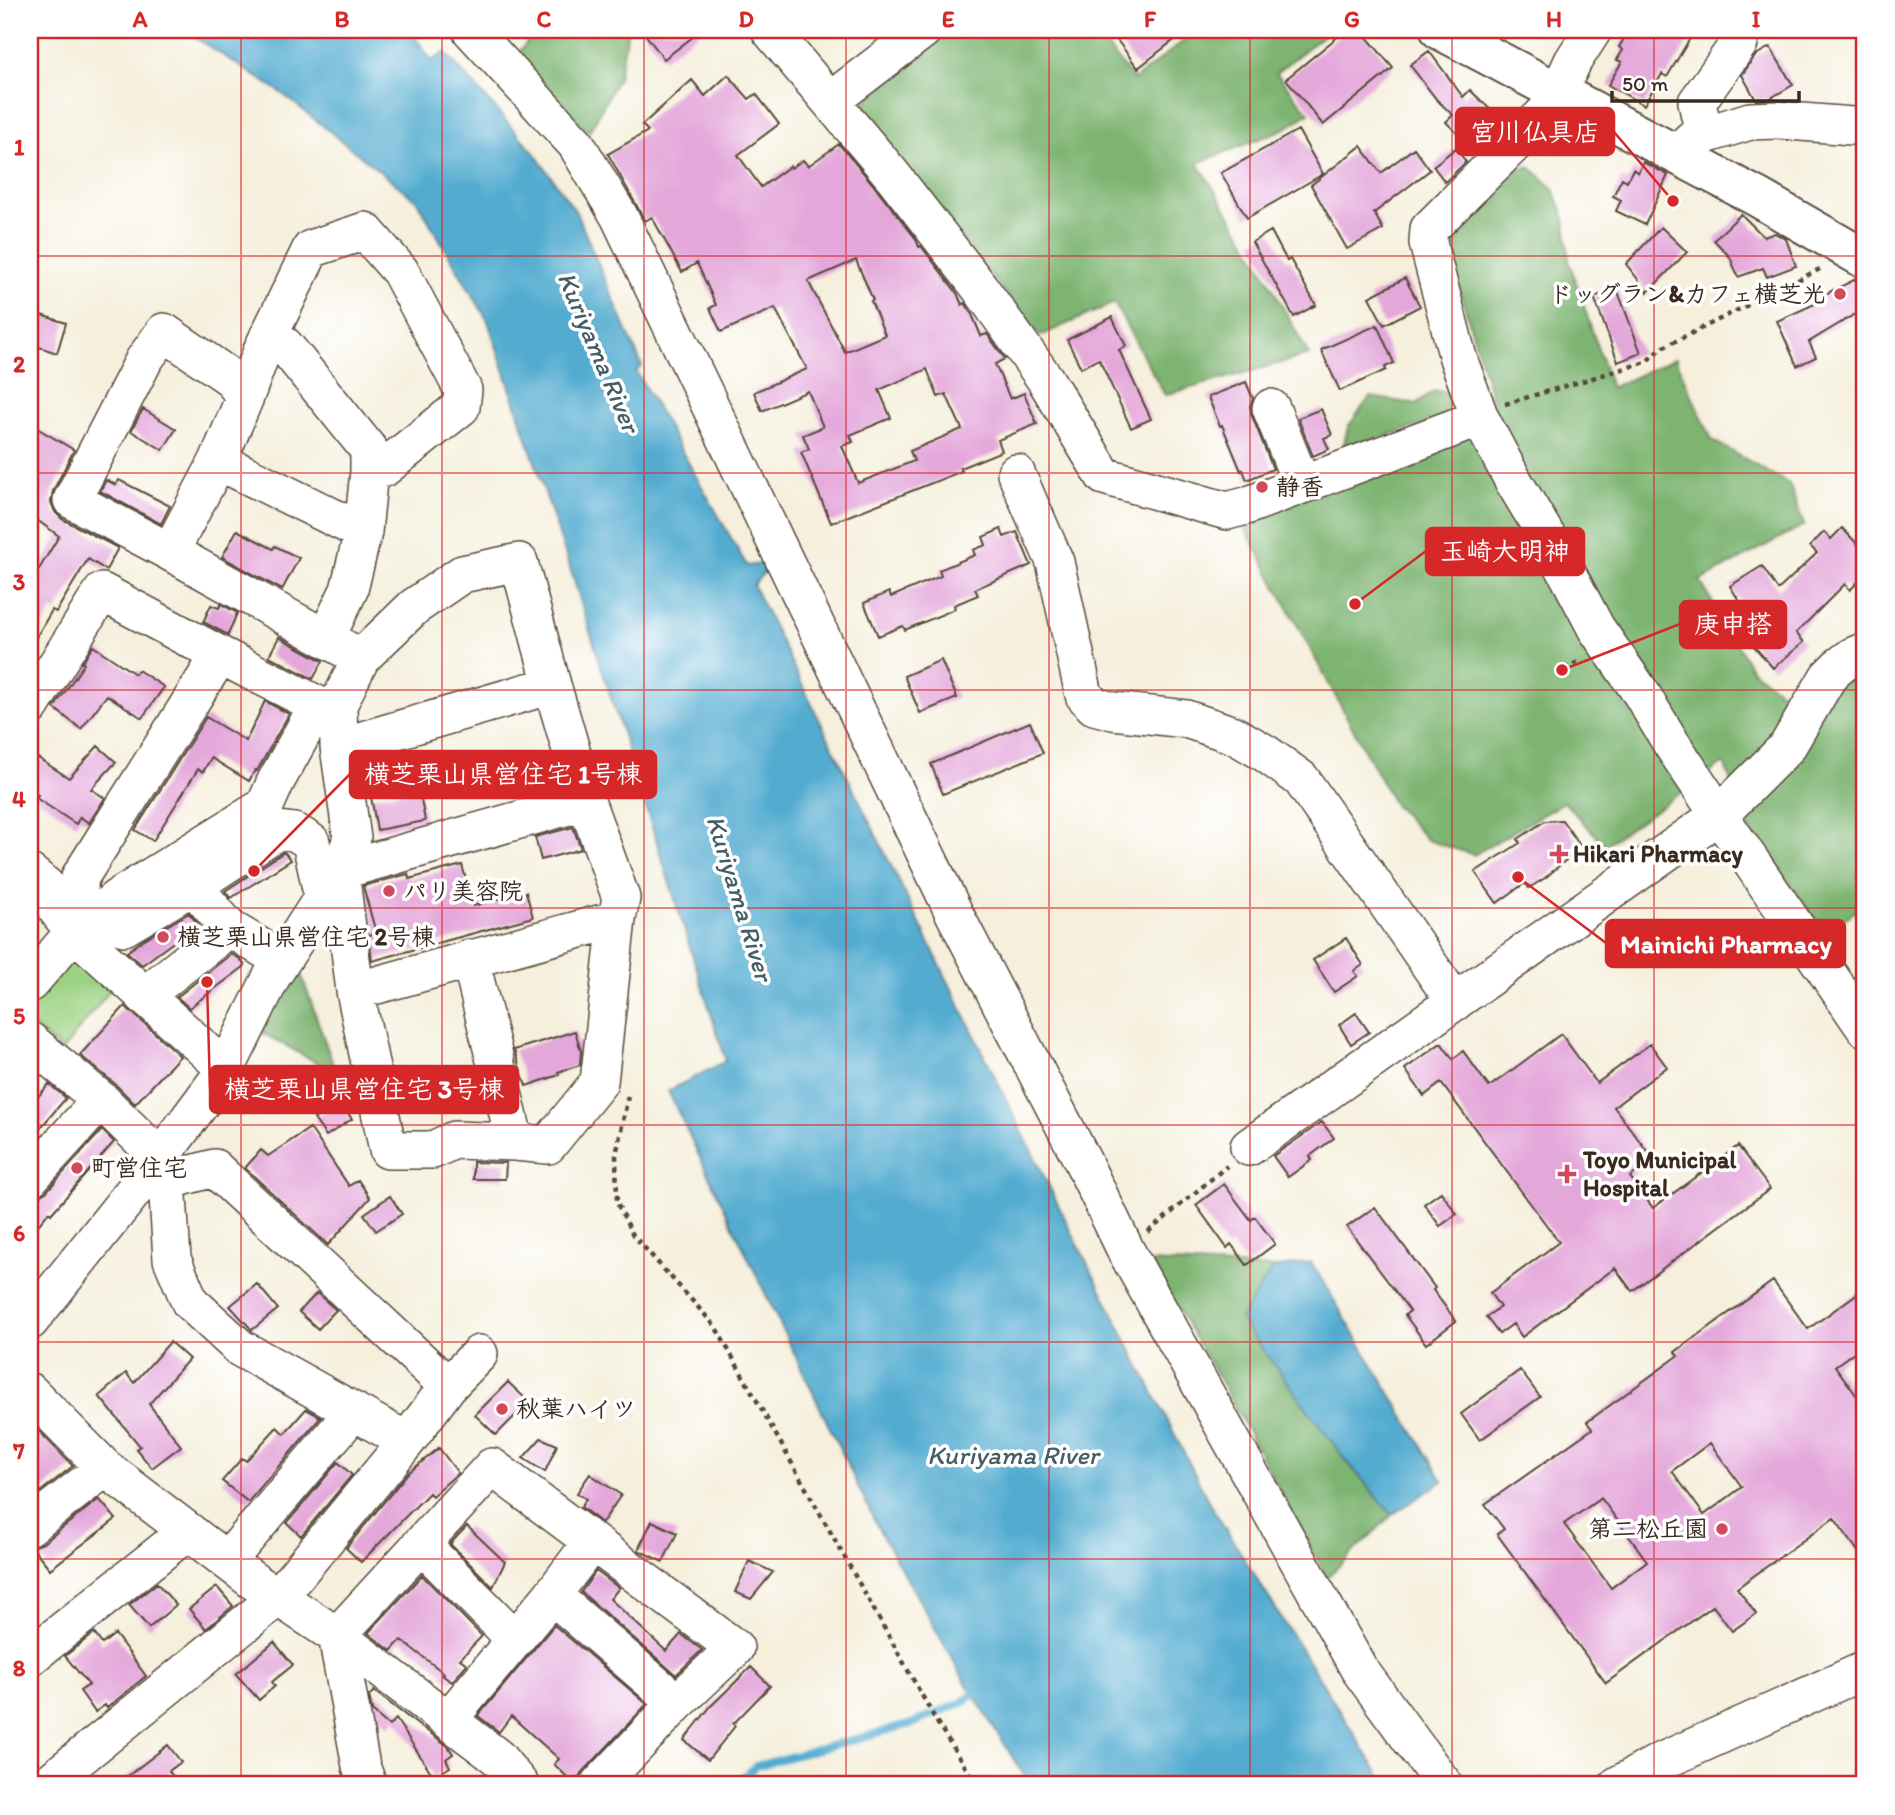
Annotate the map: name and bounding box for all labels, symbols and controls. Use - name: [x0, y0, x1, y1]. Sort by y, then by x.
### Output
- text: A: [132, 5, 148, 33]
- text: B: [335, 5, 350, 33]
- text: C: [537, 5, 552, 33]
- text: D: [738, 5, 754, 33]
- text: E: [942, 5, 955, 33]
- text: F: [1144, 5, 1157, 33]
- text: G: [1344, 5, 1360, 33]
- text: H: [1546, 5, 1562, 33]
- text: I: [1752, 5, 1761, 33]
- scale bar: [1612, 60, 1799, 104]
- text: 50 m: [1622, 71, 1669, 96]
- callout: 宮川仏具店: [1456, 108, 1614, 155]
- text: 宮川仏具店: [1470, 116, 1600, 148]
- text: 1: [14, 133, 25, 161]
- water label: Kuriyama River: [551, 267, 648, 440]
- place label: ドッグラン&カフェ横芝光: [1548, 279, 1826, 308]
- marker: ドッグラン&カフェ横芝光: [1832, 286, 1848, 302]
- text: 2: [13, 350, 26, 378]
- place label: 静香: [1276, 472, 1324, 501]
- marker: 静香: [1254, 479, 1270, 495]
- callout: 玉崎大明神: [1426, 528, 1584, 575]
- text: 玉崎大明神: [1440, 535, 1570, 567]
- text: 3: [13, 568, 26, 596]
- callout: 庚申搭: [1680, 601, 1786, 648]
- text: 庚申搭: [1694, 608, 1772, 640]
- callout: 横芝栗山県営住宅 1号棟: [350, 751, 656, 798]
- text: 横芝栗山県営住宅 1号棟: [364, 758, 642, 790]
- text: 4: [12, 785, 26, 813]
- water label: Kuriyama River: [700, 811, 781, 988]
- place label: Hikari Pharmacy: [1573, 839, 1743, 869]
- marker: Hikari Pharmacy: [1551, 846, 1567, 862]
- place label: パリ美容院: [403, 876, 523, 905]
- marker: パリ美容院: [381, 883, 397, 899]
- callout: Mainichi Pharmacy: [1606, 920, 1845, 967]
- place label: 横芝栗山県営住宅 2号棟: [177, 922, 436, 951]
- text: Mainichi Pharmacy: [1620, 928, 1832, 960]
- marker: 横芝栗山県営住宅 2号棟: [155, 929, 171, 945]
- text: 5: [13, 1002, 25, 1030]
- callout: 横芝栗山県営住宅 3号棟: [210, 1066, 518, 1113]
- text: 横芝栗山県営住宅 3号棟: [224, 1073, 504, 1105]
- place label: Toyo Municipal Hospital: [1582, 1145, 1736, 1203]
- place label: 町営住宅: [91, 1153, 187, 1182]
- marker: 町営住宅: [69, 1160, 85, 1176]
- marker: Toyo Municipal Hospital: [1557, 1164, 1577, 1184]
- text: 6: [13, 1219, 25, 1247]
- place label: 秋葉ハイツ: [516, 1394, 636, 1423]
- marker: 秋葉ハイツ: [494, 1401, 510, 1417]
- text: 7: [12, 1437, 25, 1465]
- water label: Kuriyama River: [927, 1439, 1102, 1471]
- place label: 第二松丘園: [1588, 1514, 1708, 1543]
- marker: 第二松丘園: [1714, 1521, 1730, 1537]
- text: 8: [13, 1654, 26, 1682]

